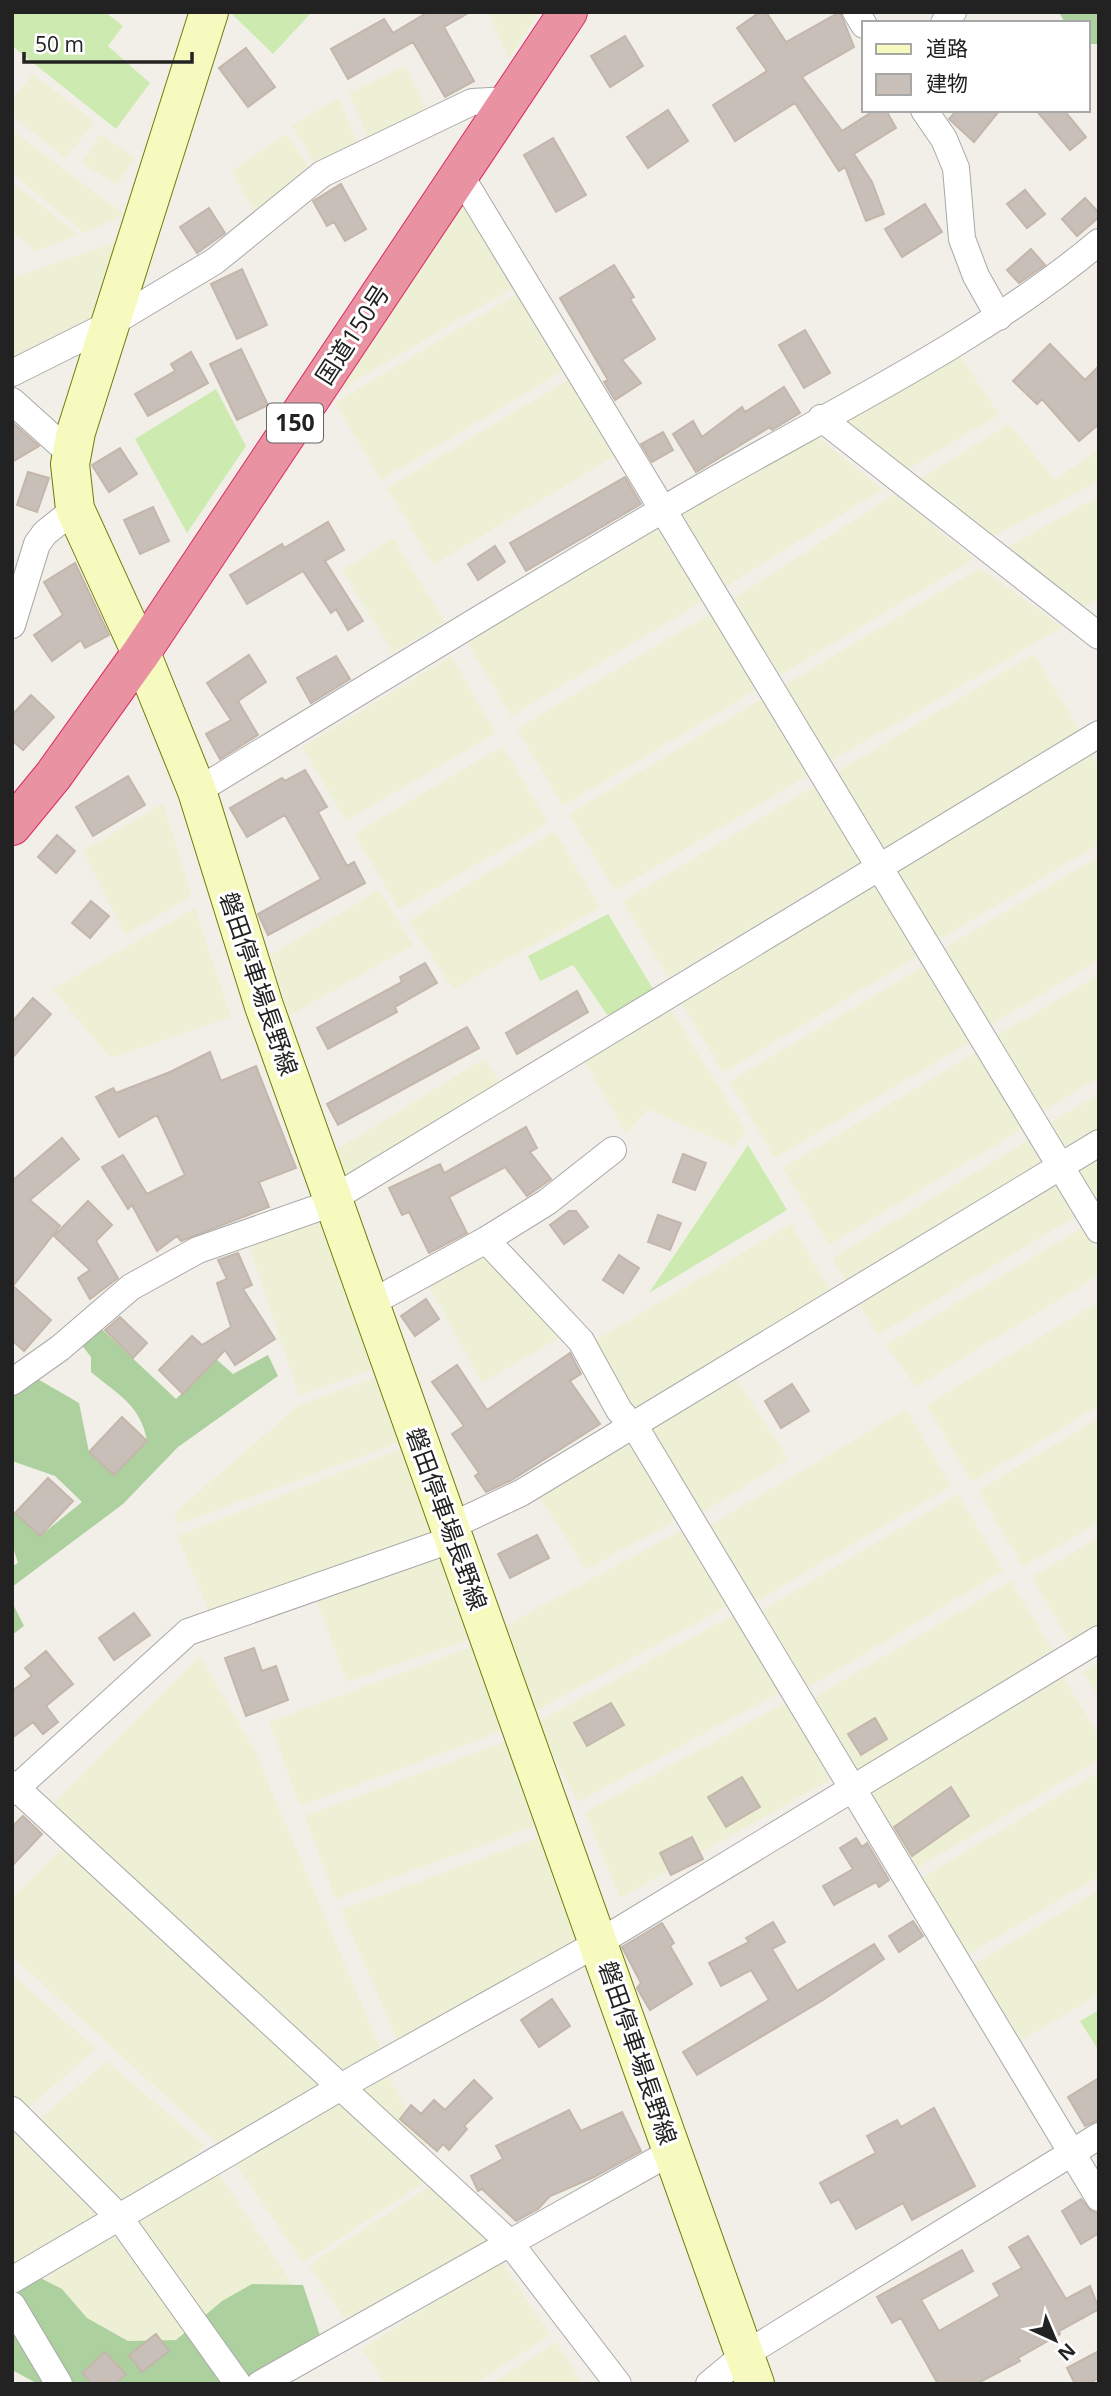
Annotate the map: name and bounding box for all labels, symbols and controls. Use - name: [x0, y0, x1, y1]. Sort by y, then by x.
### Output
- scale bar: [24, 21, 192, 65]
- legend: [862, 21, 1090, 112]
- text: 50 m: [35, 30, 84, 58]
- text: 道路: [926, 34, 968, 62]
- text: 建物: [926, 69, 968, 97]
- street label: 国道150号: [307, 278, 396, 391]
- road number: 150: [267, 404, 323, 442]
- street label: 磐田停車場長野線: [213, 887, 306, 1080]
- street label: 磐田停車場長野線: [399, 1423, 496, 1614]
- street label: 磐田停車場長野線: [592, 1956, 685, 2149]
- north arrow: [1020, 2305, 1090, 2375]
- text: N: [1052, 2338, 1081, 2367]

